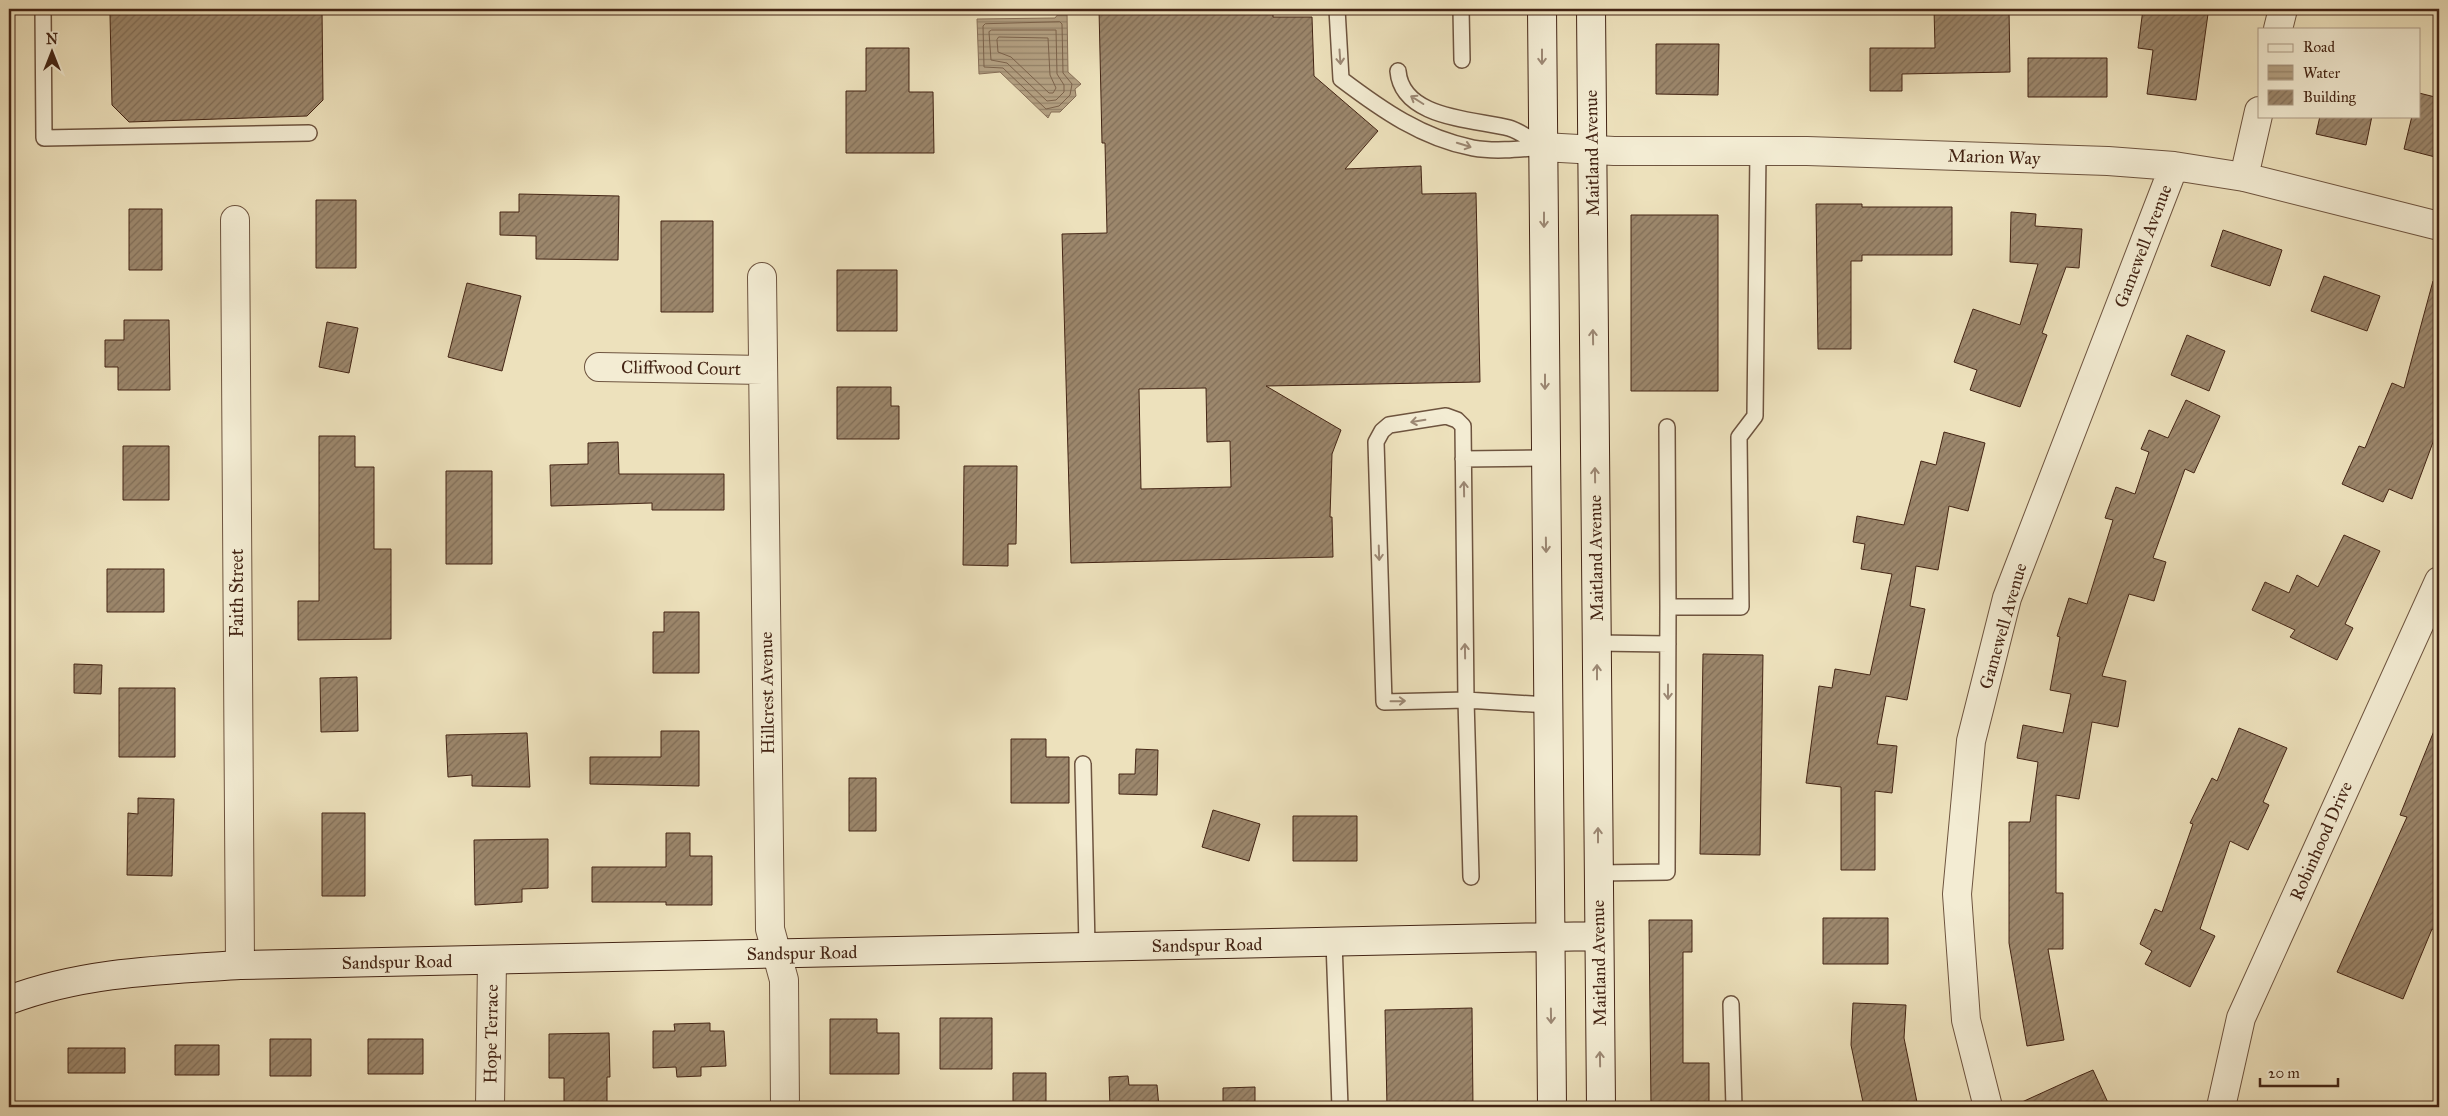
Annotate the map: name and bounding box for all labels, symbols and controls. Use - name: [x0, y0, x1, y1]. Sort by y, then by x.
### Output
- north arrow: [28, 28, 78, 78]
- legend: [2258, 28, 2420, 118]
- text: N: [46, 31, 58, 48]
- text: Road: [2303, 38, 2335, 56]
- one-way arrow: [1335, 49, 1345, 65]
- one-way arrow: [1537, 49, 1547, 65]
- text: Water: [2303, 64, 2340, 82]
- text: Building: [2303, 88, 2357, 106]
- street label: Maitland Avenue: [1580, 90, 1604, 216]
- one-way arrow: [1410, 95, 1424, 105]
- one-way arrow: [1456, 141, 1471, 150]
- street label: Marion Way: [1947, 144, 2041, 170]
- street label: Gamewell Avenue: [2109, 181, 2177, 311]
- one-way arrow: [1539, 212, 1549, 228]
- one-way arrow: [1588, 329, 1598, 345]
- street label: Cliffwood Court: [621, 356, 742, 380]
- one-way arrow: [1540, 374, 1550, 390]
- one-way arrow: [1410, 416, 1426, 426]
- one-way arrow: [1590, 467, 1600, 483]
- one-way arrow: [1459, 481, 1469, 498]
- street label: Maitland Avenue: [1584, 495, 1608, 621]
- one-way arrow: [1541, 536, 1551, 553]
- one-way arrow: [1375, 545, 1384, 561]
- street label: Faith Street: [226, 548, 248, 637]
- street label: Gamewell Avenue: [1974, 560, 2032, 692]
- street label: Hillcrest Avenue: [755, 631, 779, 755]
- one-way arrow: [1460, 643, 1470, 660]
- one-way arrow: [1592, 664, 1602, 680]
- one-way arrow: [1663, 684, 1673, 700]
- one-way arrow: [1389, 697, 1405, 706]
- street label: Robinhood Drive: [2285, 778, 2357, 904]
- one-way arrow: [1593, 827, 1603, 843]
- street label: Maitland Avenue: [1587, 900, 1611, 1026]
- street label: Sandspur Road: [1151, 933, 1263, 957]
- street label: Sandspur Road: [746, 941, 858, 965]
- street label: Sandspur Road: [341, 950, 453, 974]
- street label: Hope Terrace: [479, 984, 503, 1084]
- one-way arrow: [1546, 1008, 1556, 1024]
- one-way arrow: [1595, 1051, 1605, 1067]
- scale bar: [2260, 1056, 2338, 1088]
- text: 20 m: [2268, 1064, 2300, 1082]

